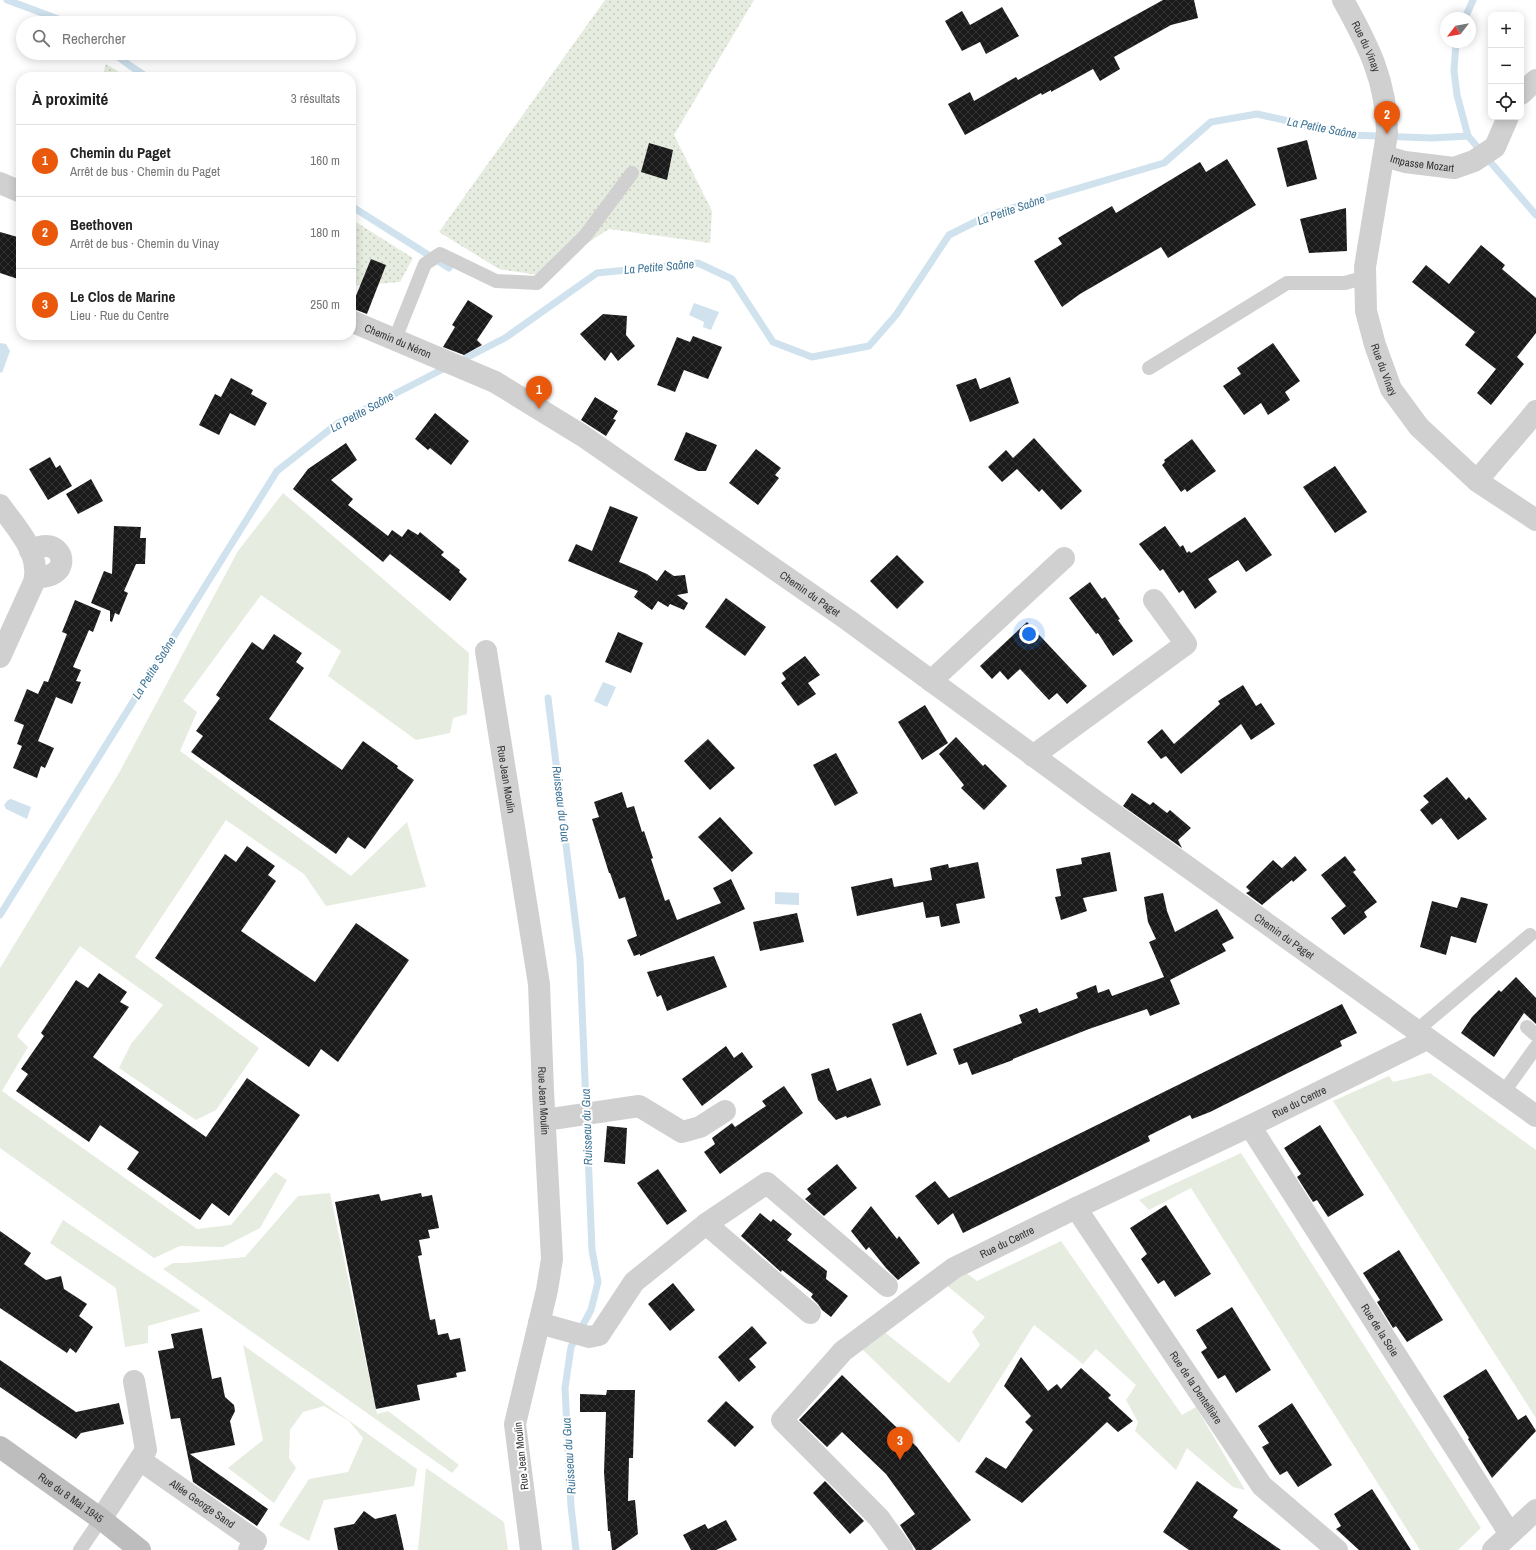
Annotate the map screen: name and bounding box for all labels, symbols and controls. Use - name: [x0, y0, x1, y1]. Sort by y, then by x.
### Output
- north arrow: [1440, 12, 1476, 48]
- map controls: [1488, 12, 1524, 120]
- button: +: [1488, 12, 1524, 48]
- search box: [16, 16, 356, 60]
- street label: Rue du Vinay: [1349, 18, 1384, 74]
- icon: search: [30, 27, 52, 49]
- text: Rechercher: [62, 28, 126, 49]
- button: −: [1488, 48, 1524, 84]
- button: locate: [1488, 84, 1524, 120]
- text: À proximité: [32, 87, 108, 110]
- text: 3 résultats: [291, 90, 340, 107]
- pin: 2: [1374, 101, 1400, 134]
- water label: La Petite Saône: [1286, 113, 1359, 143]
- text: Chemin du Paget: [70, 142, 170, 163]
- street label: Impasse Mozart: [1389, 151, 1455, 175]
- text: 1: [42, 152, 48, 169]
- text: 160 m: [310, 152, 340, 169]
- text: Arrêt de bus · Chemin du Paget: [70, 163, 220, 180]
- water label: La Petite Saône: [975, 191, 1047, 229]
- text: Beethoven: [70, 214, 133, 235]
- text: 2: [42, 224, 48, 241]
- text: 180 m: [310, 224, 340, 241]
- text: Arrêt de bus · Chemin du Vinay: [70, 235, 219, 252]
- water label: La Petite Saône: [623, 256, 695, 278]
- text: Le Clos de Marine: [70, 286, 175, 307]
- text: 3: [42, 296, 48, 313]
- text: 250 m: [310, 296, 340, 313]
- text: Lieu · Rue du Centre: [70, 307, 169, 324]
- street label: Chemin du Néron: [362, 321, 434, 361]
- street label: Rue du Vinay: [1368, 342, 1401, 399]
- pin: 1: [526, 376, 552, 409]
- water label: La Petite Saône: [327, 388, 397, 436]
- street label: Chemin du Paget: [777, 568, 843, 620]
- your location: [1019, 624, 1039, 644]
- water label: La Petite Saône: [129, 633, 180, 702]
- street label: Rue Jean Moulin: [494, 745, 519, 814]
- water label: Ruisseau du Gua: [548, 765, 574, 844]
- street label: Chemin du Paget: [1252, 910, 1317, 963]
- street label: Rue Jean Moulin: [535, 1066, 552, 1135]
- street label: Rue du Centre: [1270, 1083, 1329, 1121]
- water label: Ruisseau du Gua: [578, 1088, 596, 1166]
- street label: Rue du Centre: [977, 1223, 1036, 1261]
- street label: Rue de la Soie: [1358, 1301, 1402, 1359]
- street label: Rue de la Dentellière: [1167, 1348, 1226, 1427]
- water label: Ruisseau du Gua: [558, 1417, 580, 1495]
- street label: Rue Jean Moulin: [510, 1421, 532, 1491]
- pin: 3: [887, 1427, 913, 1460]
- street label: Rue du 8 Mai 1945: [35, 1469, 106, 1526]
- street label: Allée George Sand: [166, 1475, 238, 1531]

